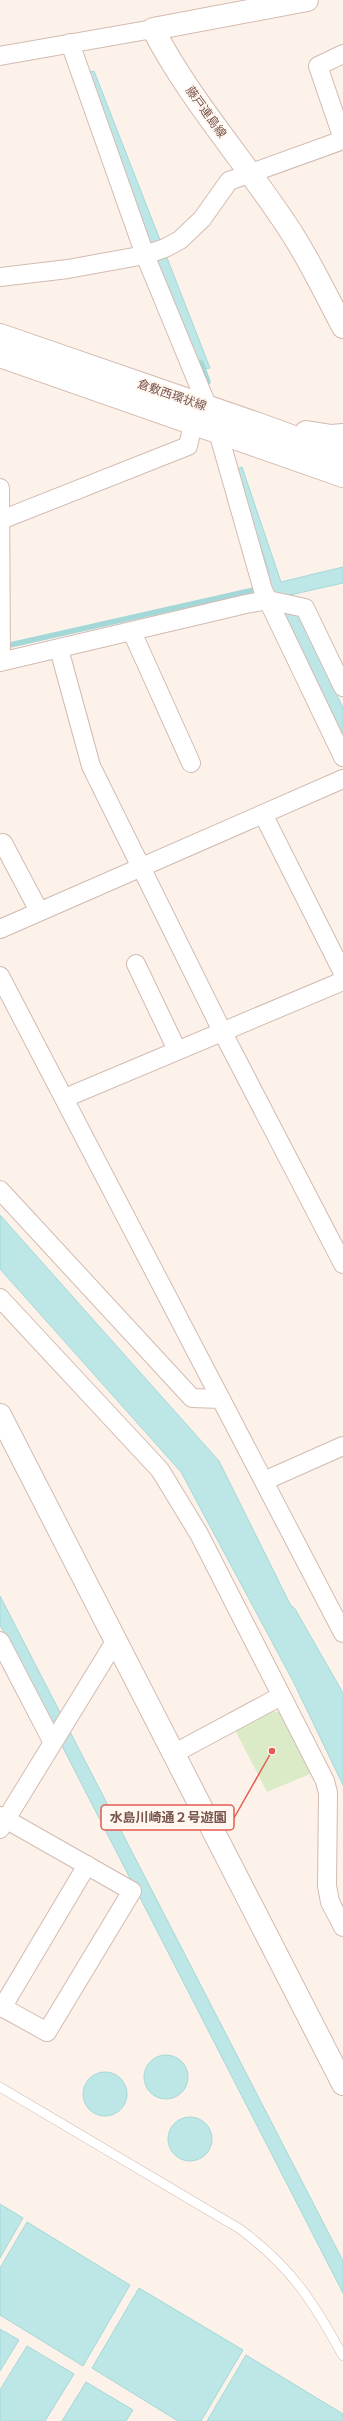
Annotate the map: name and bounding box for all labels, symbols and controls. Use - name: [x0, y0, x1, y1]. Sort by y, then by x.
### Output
- street label: 藤戸連島線: [184, 83, 230, 140]
- street label: 倉敷西環状線: [136, 376, 209, 412]
- callout: 水島川崎通２号遊園: [101, 1805, 234, 1830]
- text: 水島川崎通２号遊園: [109, 1809, 227, 1825]

